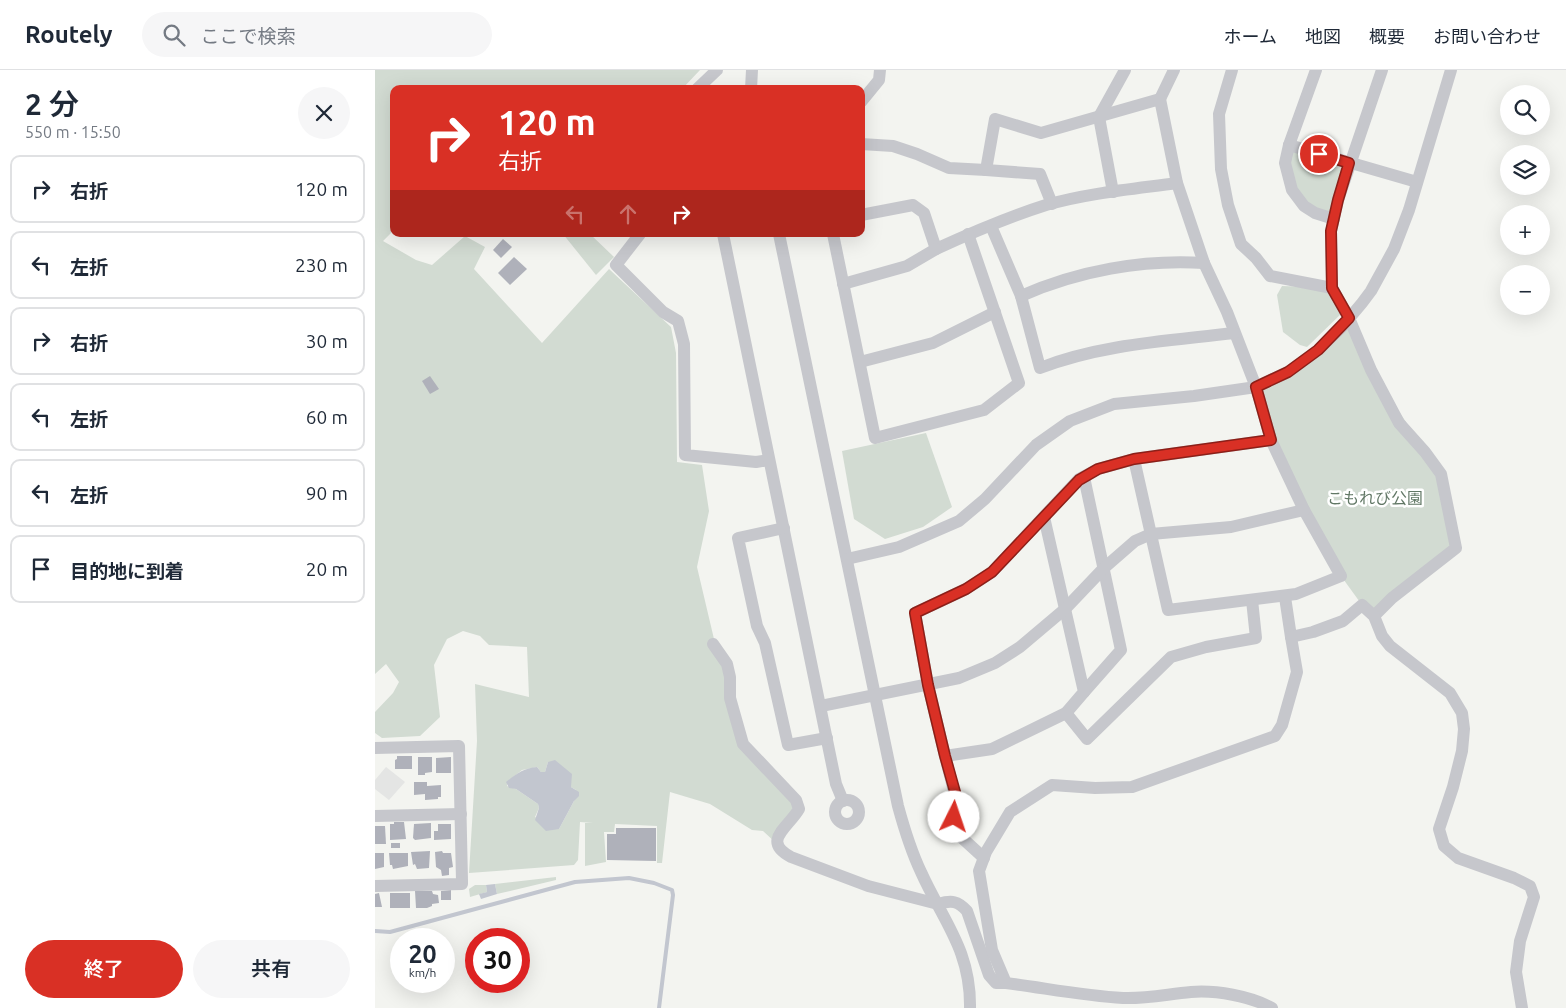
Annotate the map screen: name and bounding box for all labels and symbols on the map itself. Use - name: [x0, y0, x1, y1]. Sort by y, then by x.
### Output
- pin: [1298, 133, 1340, 175]
- park label: こもれび公園: [1327, 489, 1423, 507]
- position arrow: [927, 790, 979, 842]
- speed limit sign: 30: [465, 928, 530, 993]

